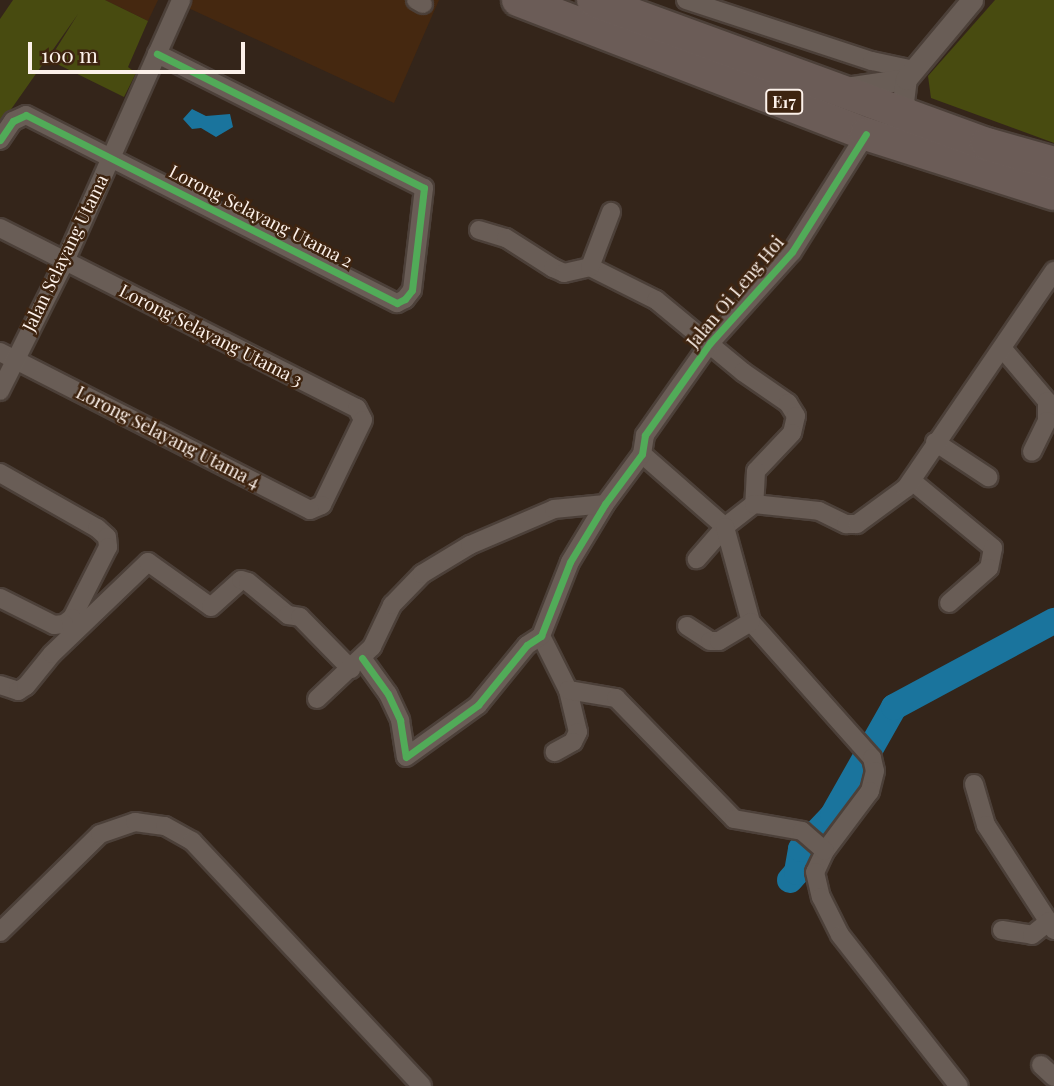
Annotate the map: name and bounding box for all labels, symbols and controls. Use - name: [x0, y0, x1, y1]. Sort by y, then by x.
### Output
- scale bar: [32, 28, 248, 72]
- text: 100 m: [41, 40, 98, 68]
- road number: E17: [765, 90, 803, 114]
- street label: Lorong Selayang Utama 2: [165, 160, 357, 272]
- street label: Jalan Selayang Utama: [18, 171, 112, 335]
- street label: Jalan Oi Leng Hoi: [682, 232, 788, 352]
- street label: Lorong Selayang Utama 3: [116, 279, 306, 391]
- street label: Lorong Selayang Utama 4: [72, 381, 264, 493]

